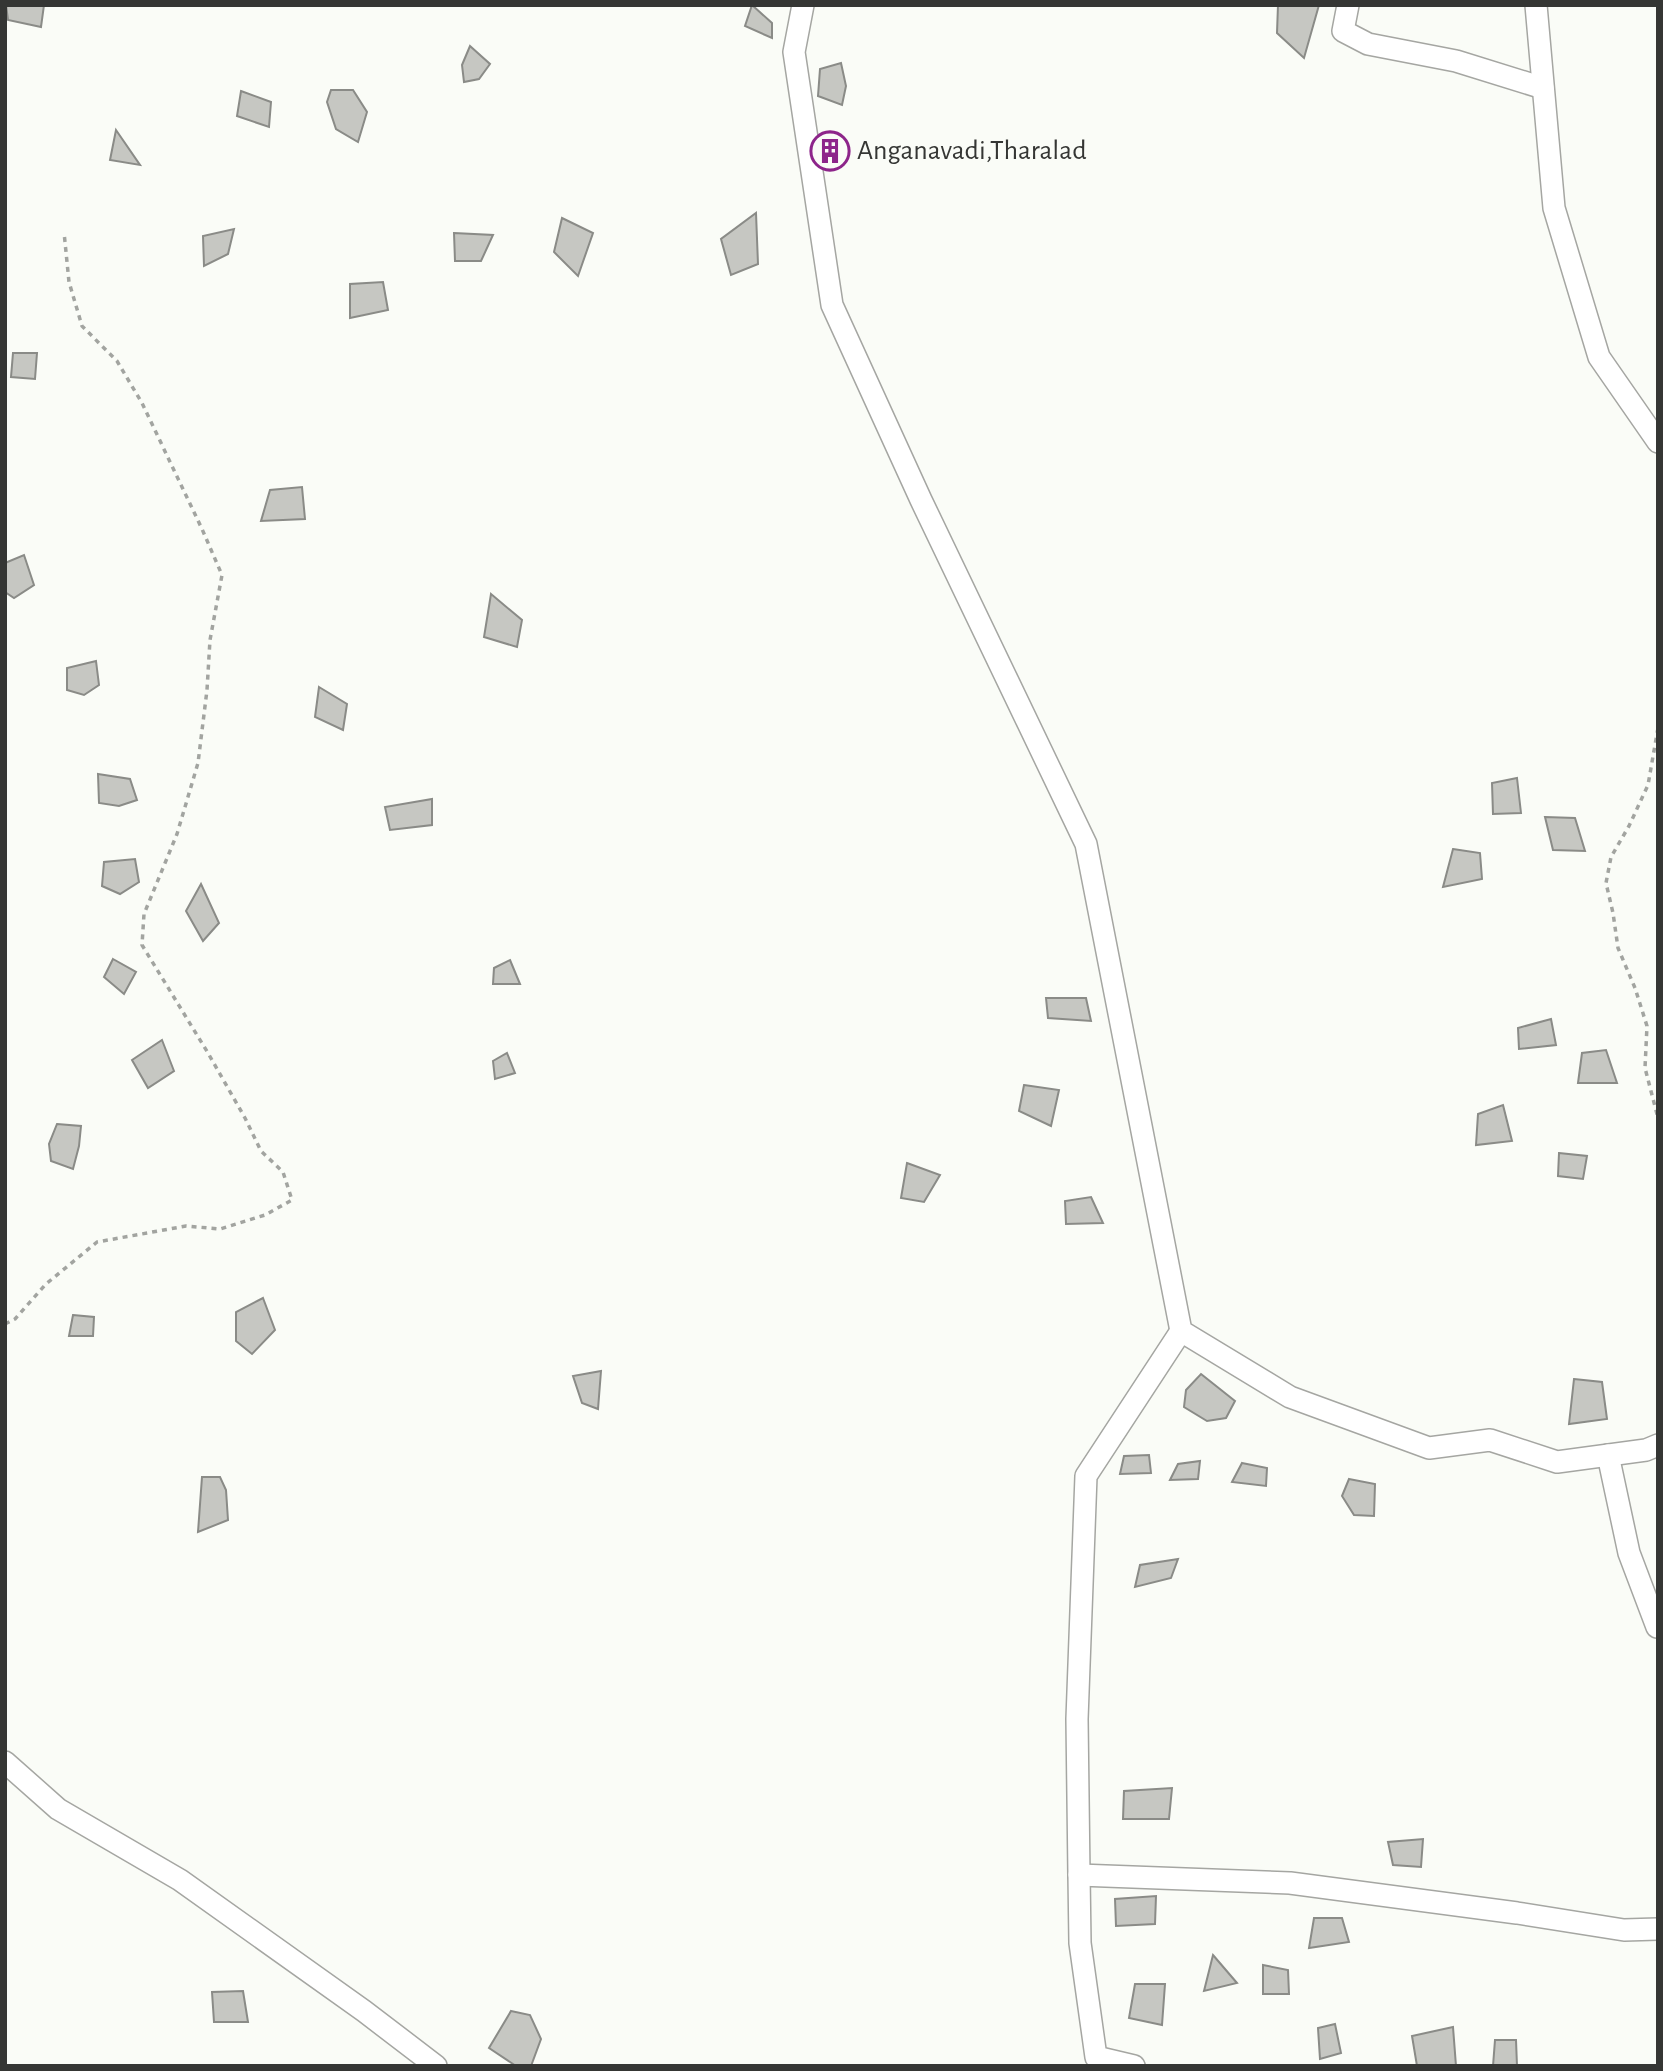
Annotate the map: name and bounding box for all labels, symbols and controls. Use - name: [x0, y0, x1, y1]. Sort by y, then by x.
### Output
- building icon: Anganavadi,Tharalad: [809, 130, 851, 172]
- place label: Anganavadi,Tharalad: [857, 137, 1087, 165]

